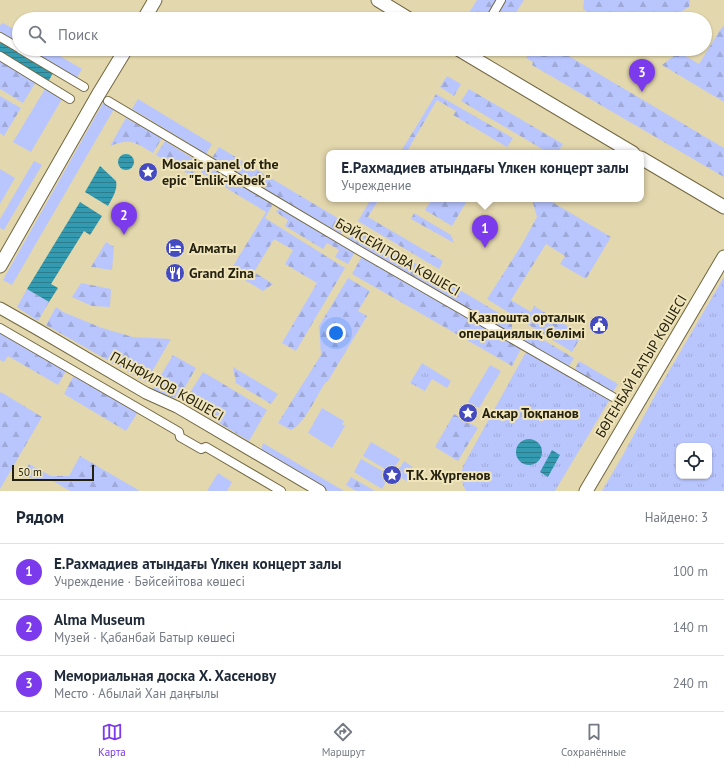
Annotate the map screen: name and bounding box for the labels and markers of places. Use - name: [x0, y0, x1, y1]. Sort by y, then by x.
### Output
- pin: 3: [629, 59, 655, 92]
- place label: Mosaic panel of the epic "Enlik-Kebek": [162, 155, 279, 189]
- place icon: Mosaic panel of the epic "Enlik-Kebek": [137, 161, 159, 183]
- pin: 2: [111, 202, 137, 235]
- pin: 1: [472, 215, 498, 248]
- hotel icon: Алматы: [164, 237, 186, 259]
- place label: Алматы: [189, 239, 236, 257]
- restaurant icon: Grand Zina: [164, 262, 186, 284]
- place label: Grand Zina: [189, 264, 254, 282]
- place label: Қазпошта орталық операциялық бөлімі: [459, 308, 586, 342]
- public building icon: Қазпошта орталық операциялық бөлімі: [588, 314, 610, 336]
- place icon: Асқар Тоқпанов: [457, 402, 479, 424]
- place label: Асқар Тоқпанов: [482, 404, 579, 422]
- place icon: Т.К. Жүргенов: [381, 464, 403, 486]
- place label: Т.К. Жүргенов: [406, 466, 491, 484]

